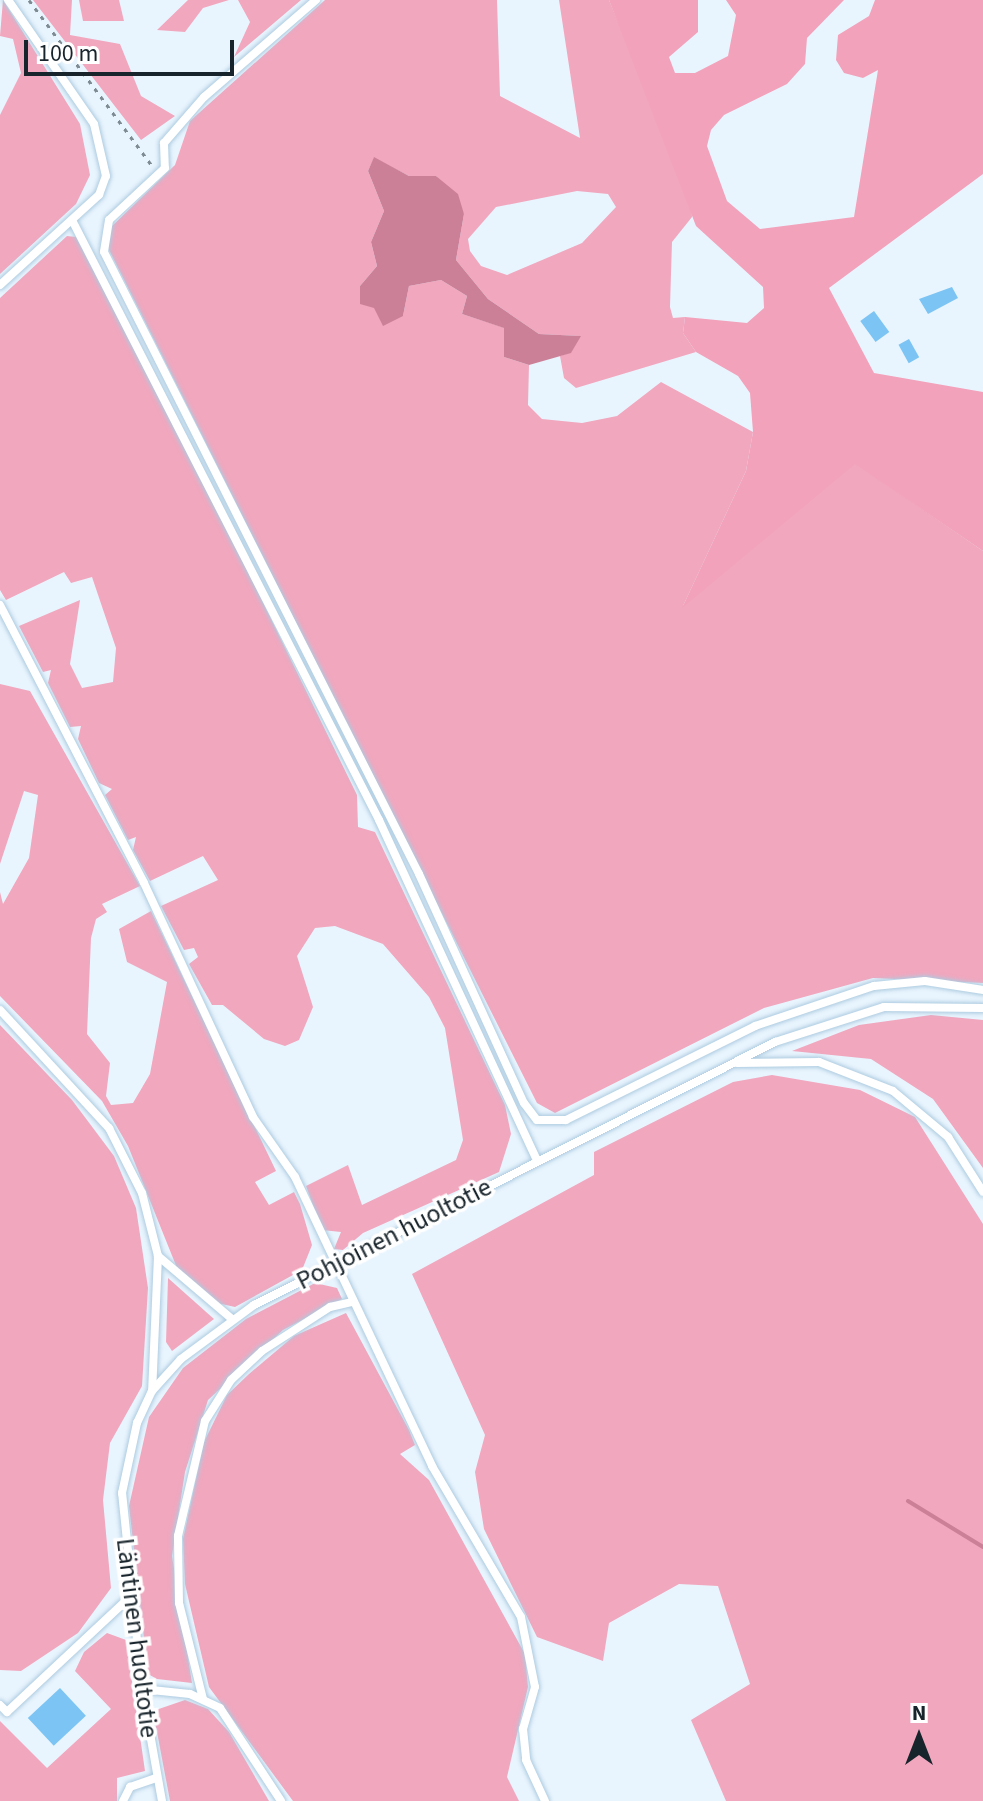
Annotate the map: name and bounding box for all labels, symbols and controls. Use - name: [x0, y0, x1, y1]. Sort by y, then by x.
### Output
- scale bar: [28, 24, 238, 74]
- text: 100 m: [38, 36, 98, 71]
- street label: Pohjoinen huoltotie: [291, 1171, 497, 1297]
- street label: Läntinen huoltotie: [109, 1536, 165, 1740]
- north arrow: [879, 1697, 959, 1777]
- text: N: [912, 1697, 926, 1729]

